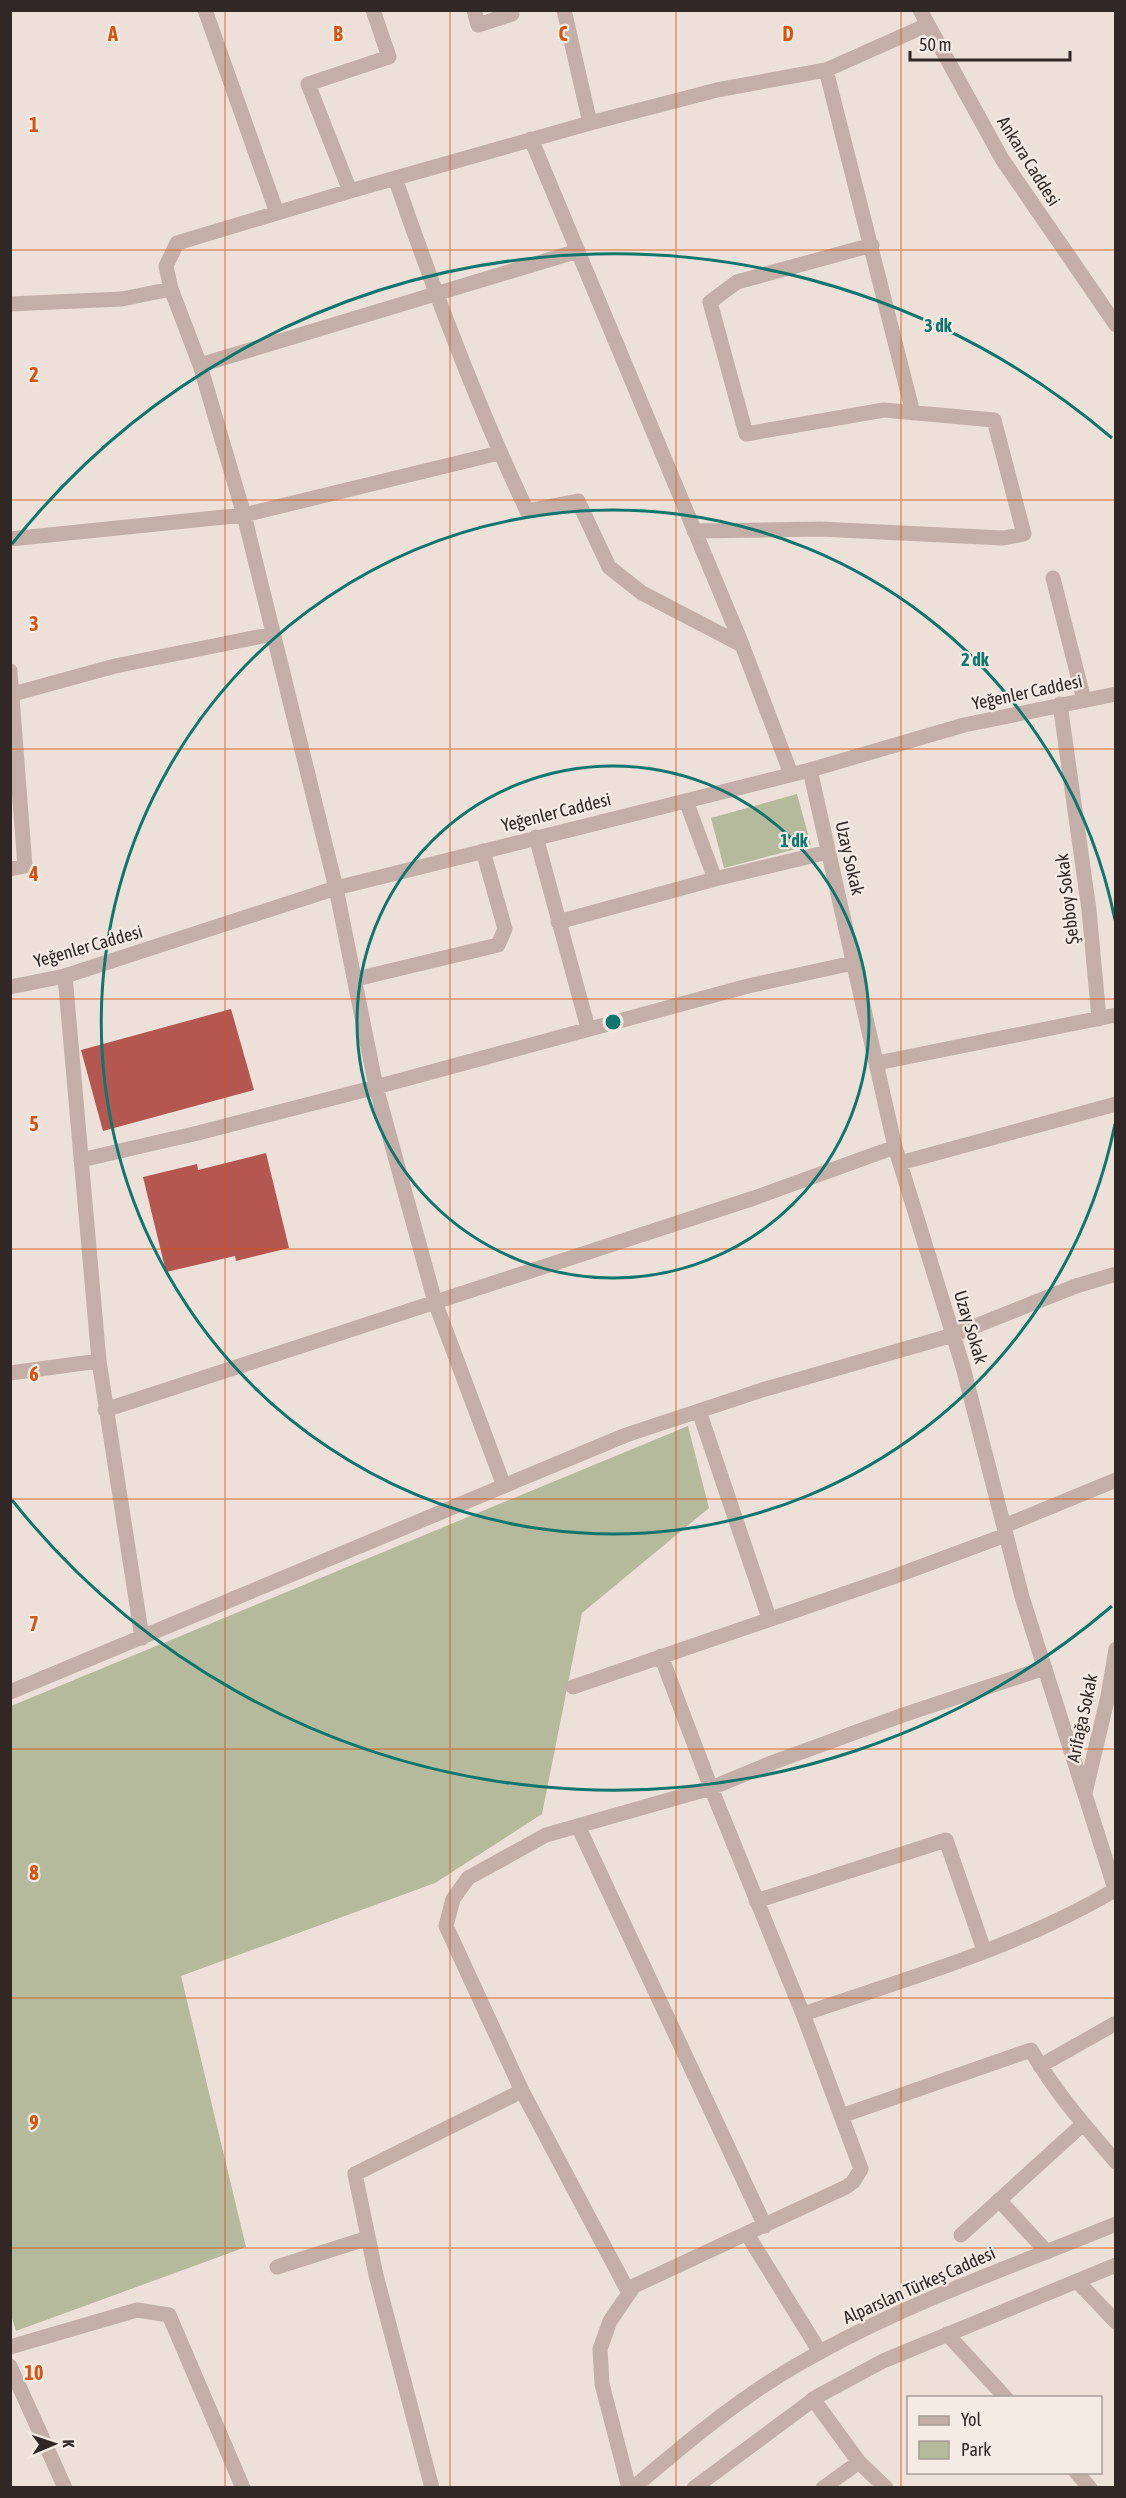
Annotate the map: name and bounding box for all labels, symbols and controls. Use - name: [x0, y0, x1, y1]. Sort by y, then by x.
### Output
- text: A: [107, 22, 118, 45]
- text: B: [333, 22, 343, 45]
- text: C: [559, 22, 568, 45]
- text: D: [782, 22, 794, 45]
- scale bar: [910, 24, 1070, 62]
- text: 50 m: [919, 34, 951, 55]
- street label: Ankara Caddesi: [993, 112, 1065, 210]
- text: 1: [29, 113, 39, 136]
- text: 3 dk: [924, 315, 953, 336]
- text: 2: [29, 363, 39, 386]
- text: 3: [29, 612, 39, 635]
- text: 2 dk: [961, 649, 990, 670]
- street label: Yeğenler Caddesi: [970, 670, 1084, 714]
- street label: Yeğenler Caddesi: [499, 788, 613, 836]
- street label: Uzay Sokak: [831, 819, 869, 897]
- text: 1 dk: [780, 830, 809, 851]
- street label: Şebboy Sokak: [1051, 852, 1083, 946]
- text: 4: [28, 862, 39, 885]
- street label: Yeğenler Caddesi: [31, 920, 145, 972]
- centre of rings: [603, 1012, 623, 1032]
- text: 5: [29, 1112, 39, 1135]
- street label: Uzay Sokak: [950, 1288, 992, 1366]
- text: 6: [29, 1362, 39, 1385]
- text: 7: [29, 1612, 39, 1635]
- street label: Arifağa Sokak: [1062, 1672, 1102, 1764]
- text: 8: [29, 1861, 39, 1884]
- text: 9: [29, 2111, 39, 2134]
- street label: Alparslan Türkeş Caddesi: [840, 2242, 998, 2328]
- text: 10: [25, 2361, 43, 2384]
- legend: [907, 2396, 1102, 2474]
- text: Yol: [961, 2409, 981, 2430]
- north arrow: [24, 2414, 84, 2474]
- text: K: [60, 2439, 78, 2448]
- text: Park: [961, 2439, 991, 2460]

